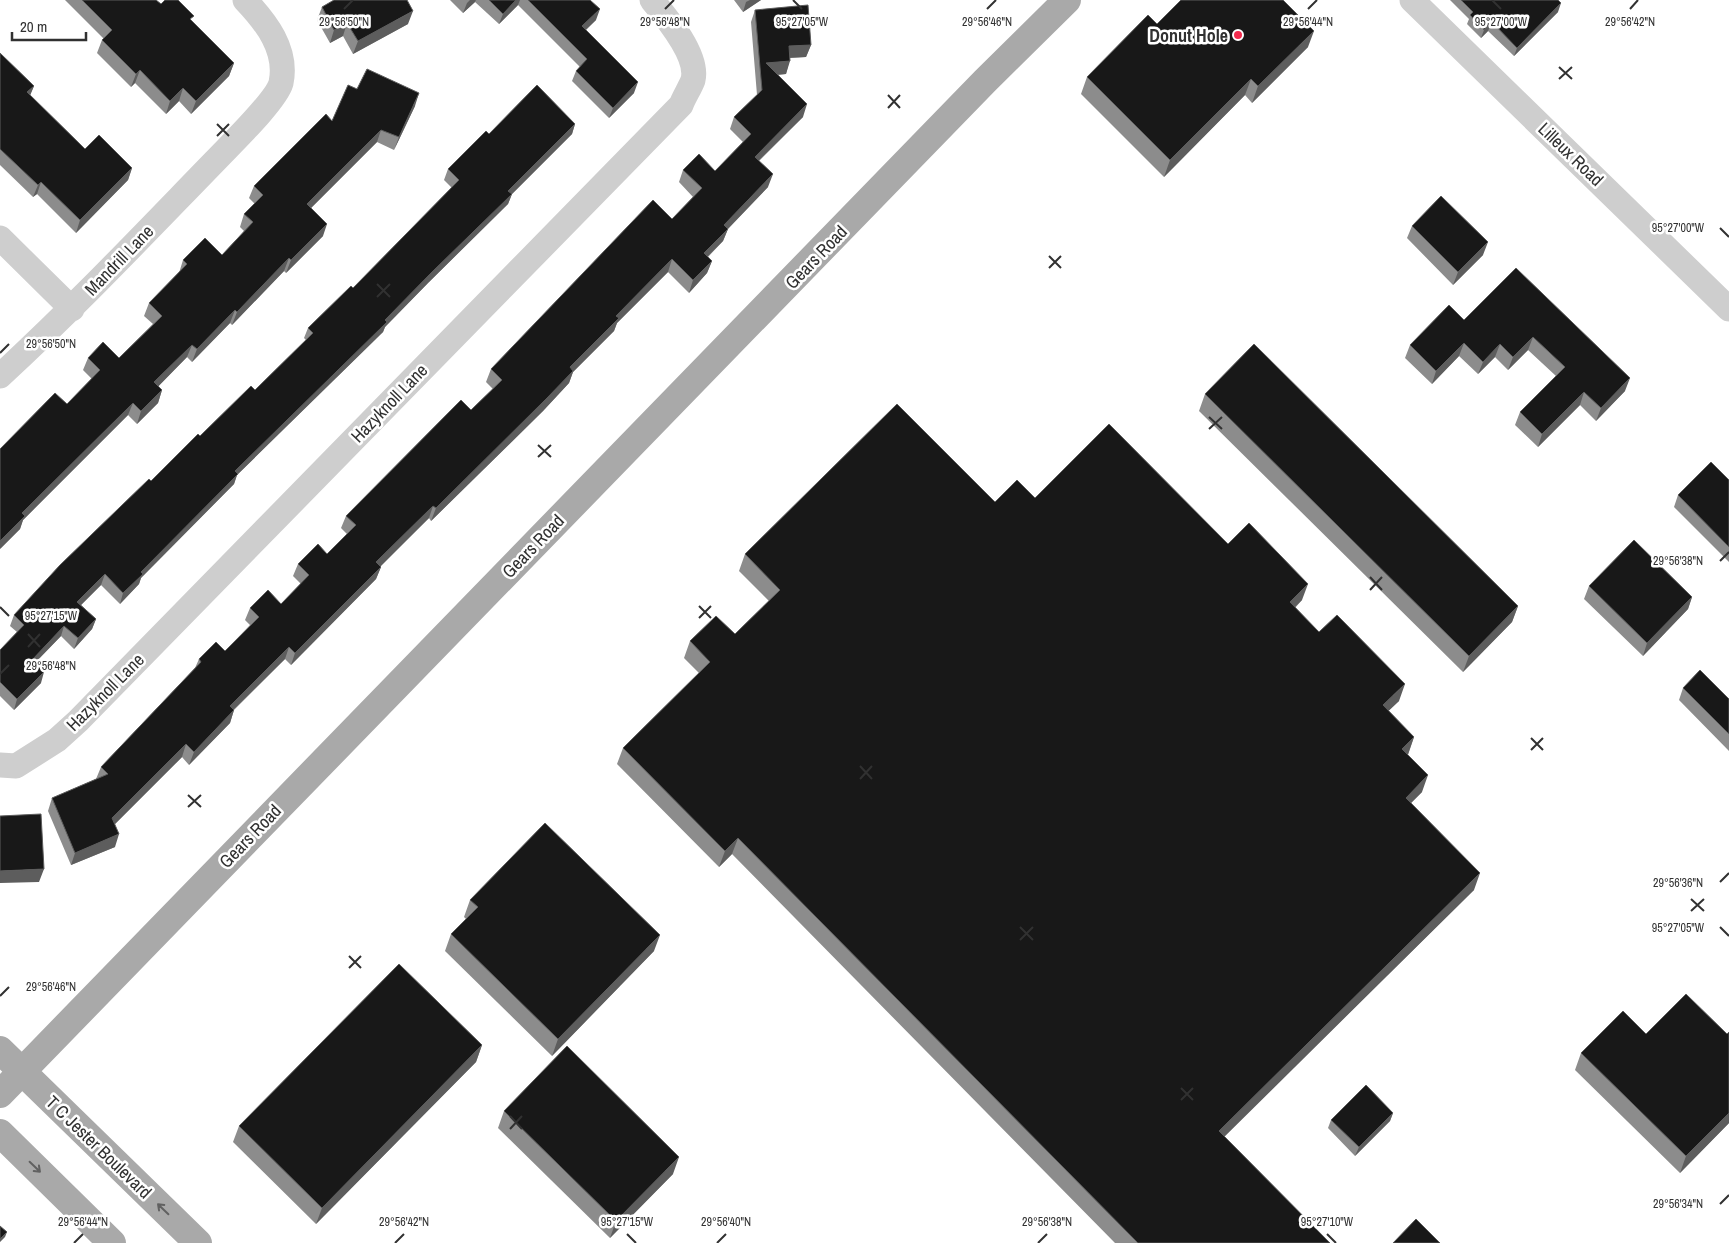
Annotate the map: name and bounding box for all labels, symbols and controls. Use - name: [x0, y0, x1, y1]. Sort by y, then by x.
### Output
- scale bar: [12, 10, 86, 42]
- text: 29°56'50"N: [319, 14, 369, 30]
- text: 29°56'48"N: [640, 14, 690, 30]
- text: 95°27'05"W: [776, 14, 829, 30]
- text: 29°56'46"N: [962, 14, 1012, 30]
- text: 29°56'44"N: [1283, 14, 1333, 30]
- text: 95°27'00"W: [1475, 14, 1528, 30]
- text: 29°56'42"N: [1605, 14, 1655, 30]
- text: 20 m: [20, 16, 47, 37]
- place label: Donut Hole: [1149, 23, 1228, 48]
- marker: Donut Hole: [1232, 29, 1244, 41]
- street label: Lilleux Road: [1533, 117, 1609, 191]
- street label: Mandrill Lane: [79, 219, 159, 301]
- street label: Gears Road: [779, 220, 853, 294]
- text: 95°27'00"W: [1652, 220, 1705, 236]
- text: 29°56'50"N: [26, 336, 76, 352]
- street label: Hazyknoll Lane: [345, 358, 433, 448]
- street label: Gears Road: [496, 509, 570, 583]
- text: 29°56'38"N: [1653, 553, 1703, 569]
- text: 95°27'15"W: [25, 608, 78, 624]
- street label: Hazyknoll Lane: [60, 647, 150, 737]
- text: 29°56'48"N: [26, 658, 76, 674]
- street label: Gears Road: [213, 799, 287, 873]
- text: 29°56'36"N: [1653, 875, 1703, 891]
- text: 95°27'05"W: [1652, 920, 1705, 936]
- text: 29°56'46"N: [26, 979, 76, 995]
- street label: T C Jester Boulevard: [41, 1090, 157, 1204]
- one-way arrow: [29, 1161, 41, 1174]
- text: 29°56'34"N: [1653, 1196, 1703, 1212]
- one-way arrow: [157, 1203, 170, 1215]
- text: 29°56'44"N: [58, 1214, 108, 1230]
- text: 29°56'42"N: [379, 1214, 429, 1230]
- text: 95°27'15"W: [601, 1214, 654, 1230]
- text: 29°56'40"N: [701, 1214, 751, 1230]
- text: 29°56'38"N: [1022, 1214, 1072, 1230]
- text: 95°27'10"W: [1301, 1214, 1354, 1230]

